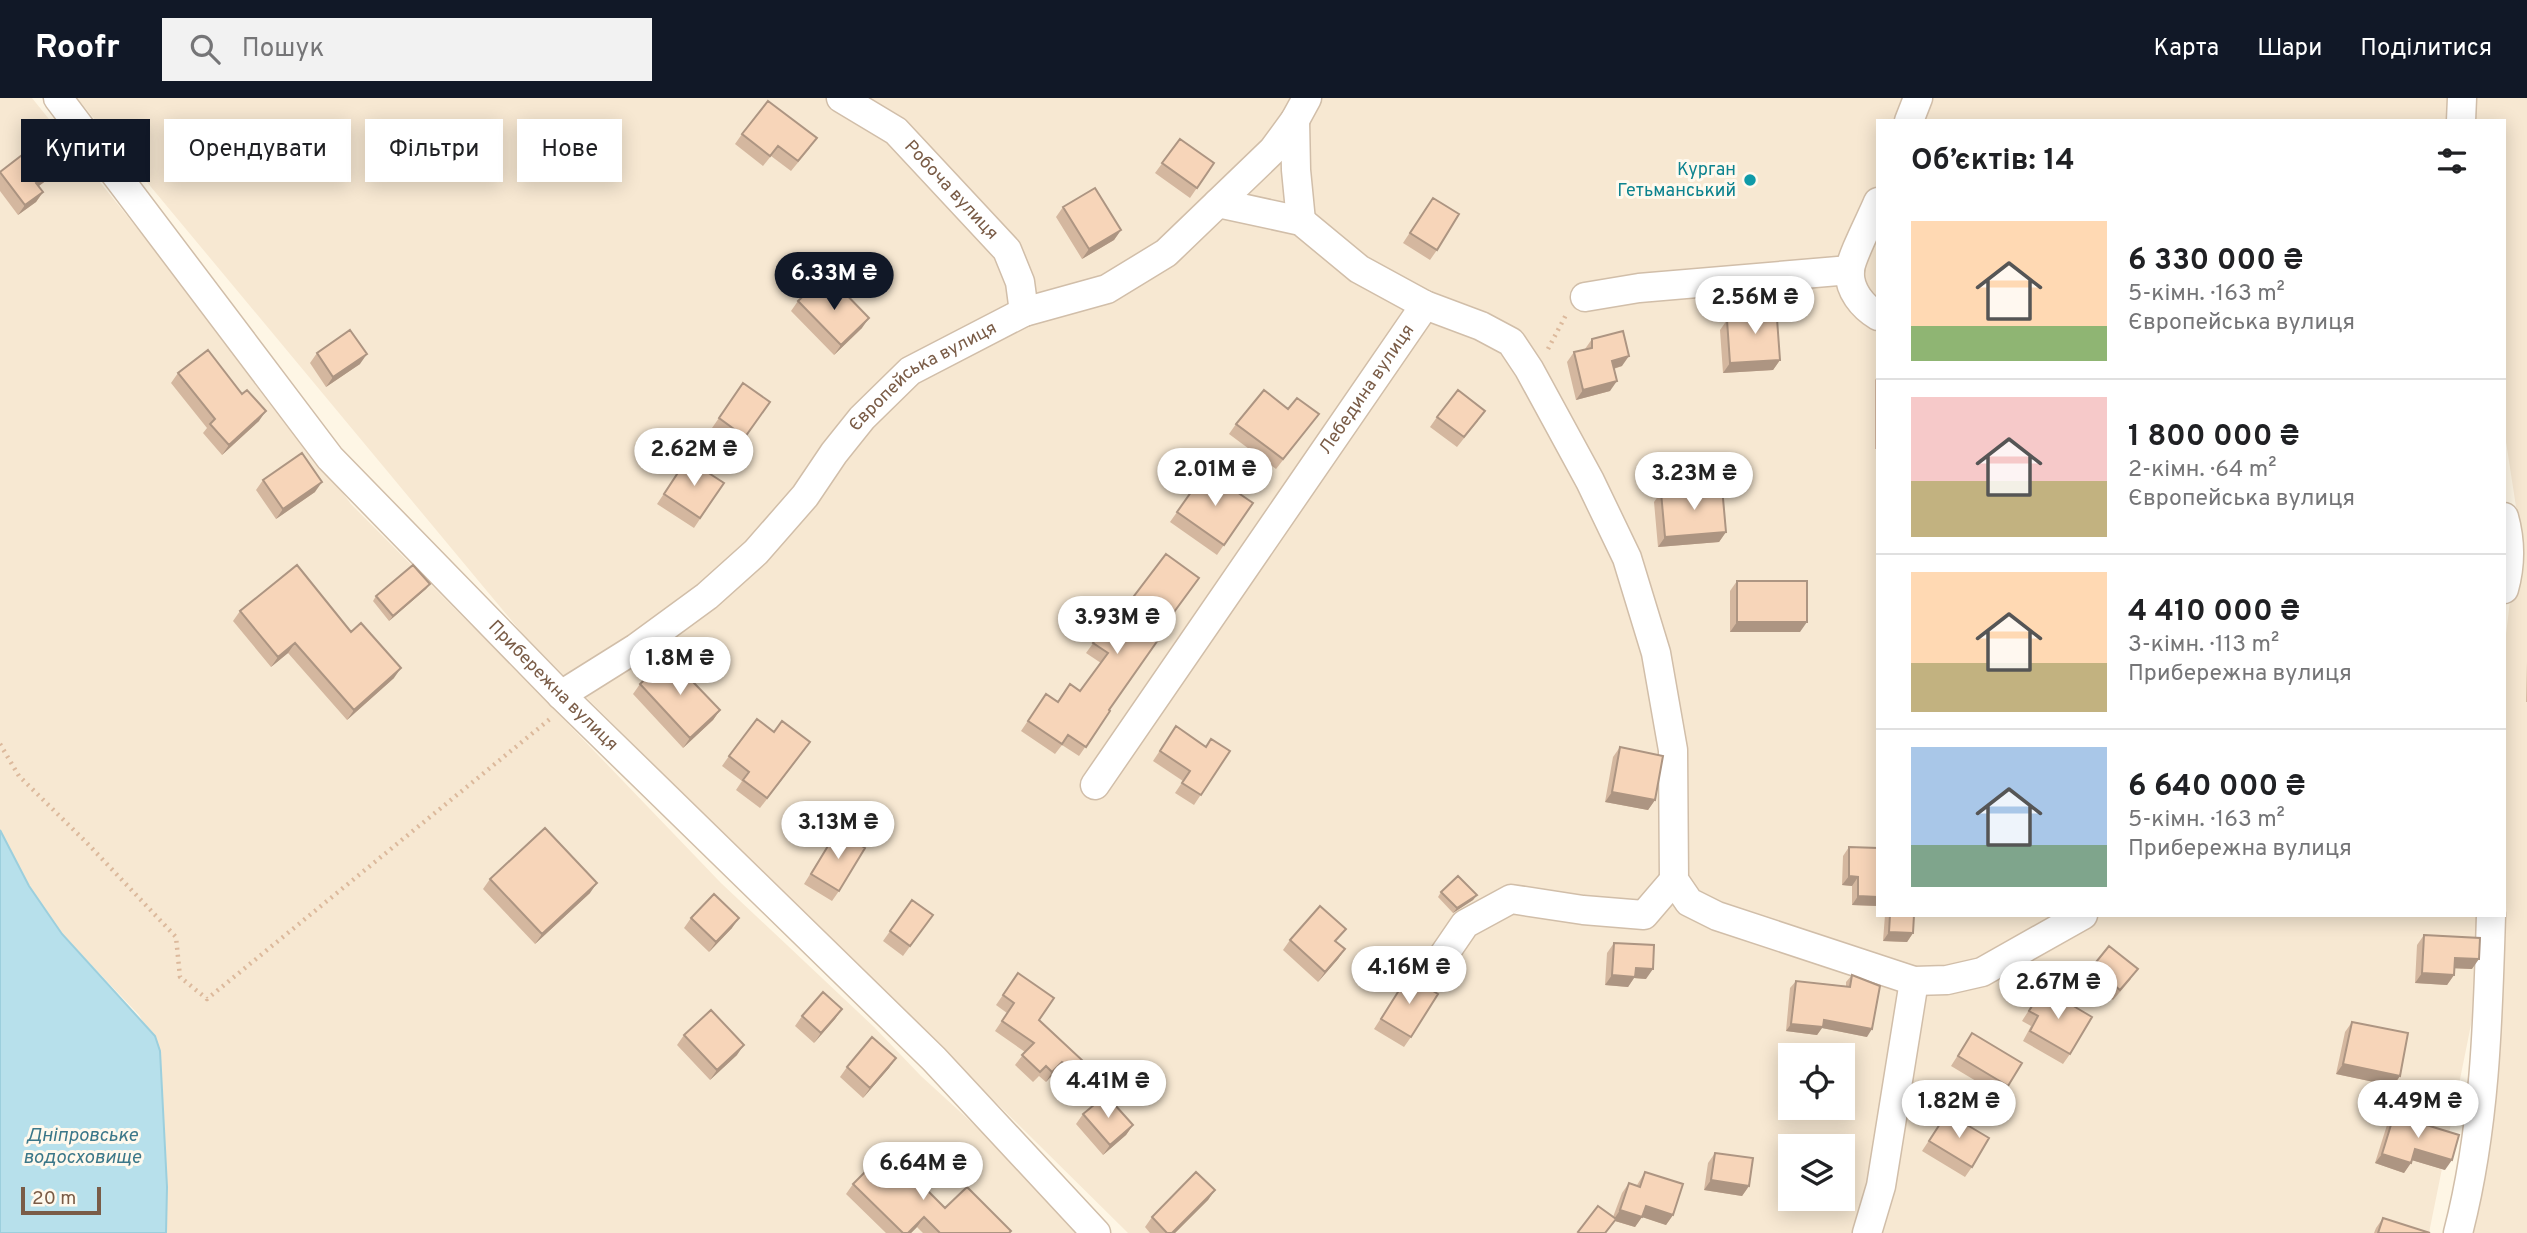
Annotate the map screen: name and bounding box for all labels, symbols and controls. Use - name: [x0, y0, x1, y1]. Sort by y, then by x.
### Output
- search box: [162, 18, 652, 81]
- text: Roofr: [35, 28, 120, 70]
- icon: search: [186, 30, 224, 68]
- text: Пошук: [242, 33, 324, 66]
- text: Карта: [2154, 34, 2219, 64]
- text: Шари: [2257, 34, 2322, 64]
- text: Поділитися: [2360, 34, 2492, 64]
- chip: Купити: [21, 119, 150, 182]
- chip: Орендувати: [164, 119, 351, 182]
- chip: Фільтри: [365, 119, 503, 182]
- chip: Нове: [517, 119, 622, 182]
- street label: Робоча вулиця: [899, 135, 1003, 245]
- icon: filters: [2433, 142, 2471, 180]
- text: Об’єктів: 14: [1911, 143, 2075, 180]
- place label: Курган Гетьманський: [1617, 159, 1736, 203]
- marker: Курган Гетьманський: [1742, 172, 1758, 188]
- text: 6 330 000 ₴: [2128, 243, 2303, 280]
- icon: home: [1967, 249, 2051, 333]
- pin: 6.33M ₴: [769, 252, 899, 312]
- text: 6.33M ₴: [791, 260, 877, 289]
- pin: 2.56M ₴: [1690, 276, 1820, 336]
- text: 5-кімн. · 163 m²: [2128, 280, 2285, 309]
- text: 2.56M ₴: [1711, 284, 1799, 313]
- text: Європейська вулиця: [2128, 309, 2355, 338]
- street label: Європейська вулиця: [844, 317, 1001, 436]
- street label: Лебедина вулиця: [1314, 320, 1420, 459]
- text: 1 800 000 ₴: [2128, 419, 2300, 456]
- icon: home: [1967, 425, 2051, 509]
- pin: 2.62M ₴: [629, 428, 759, 488]
- text: 2.62M ₴: [650, 436, 738, 465]
- pin: 2.01M ₴: [1150, 448, 1280, 508]
- pin: 3.23M ₴: [1629, 452, 1759, 512]
- text: 2.01M ₴: [1173, 456, 1257, 485]
- text: 2-кімн. · 64 m²: [2128, 456, 2277, 485]
- text: 3.23M ₴: [1651, 460, 1737, 489]
- text: Європейська вулиця: [2128, 485, 2355, 514]
- text: 4 410 000 ₴: [2128, 594, 2300, 631]
- pin: 3.93M ₴: [1052, 596, 1182, 656]
- icon: home: [1967, 600, 2051, 684]
- text: 3.93M ₴: [1074, 604, 1160, 633]
- street label: Прибережна вулиця: [483, 616, 623, 756]
- text: 3-кімн. · 113 m²: [2128, 631, 2279, 660]
- pin: 1.8M ₴: [623, 638, 737, 697]
- text: 1.8M ₴: [646, 645, 714, 674]
- text: Прибережна вулиця: [2128, 660, 2352, 689]
- text: 6 640 000 ₴: [2128, 769, 2305, 806]
- icon: home: [1967, 775, 2051, 859]
- pin: 3.13M ₴: [773, 802, 903, 861]
- text: 5-кімн. · 163 m²: [2128, 806, 2285, 835]
- text: 3.13M ₴: [797, 809, 879, 838]
- text: Прибережна вулиця: [2128, 835, 2352, 864]
- pin: 4.16M ₴: [1344, 946, 1474, 1006]
- text: 4.16M ₴: [1367, 954, 1451, 983]
- pin: 2.67M ₴: [1993, 962, 2123, 1021]
- text: 2.67M ₴: [2015, 969, 2101, 998]
- map controls: [1778, 1043, 1855, 1211]
- button: locate: [1778, 1043, 1855, 1120]
- pin: 4.41M ₴: [1043, 1060, 1173, 1120]
- text: 4.41M ₴: [1066, 1068, 1150, 1097]
- pin: 1.82M ₴: [1894, 1080, 2024, 1140]
- pin: 4.49M ₴: [2353, 1080, 2483, 1140]
- text: 1.82M ₴: [1918, 1088, 2000, 1117]
- text: 4.49M ₴: [2374, 1088, 2462, 1117]
- water label: Дніпровське водосховище: [23, 1124, 141, 1170]
- button: layers: [1778, 1134, 1855, 1211]
- pin: 6.64M ₴: [858, 1142, 988, 1202]
- text: 6.64M ₴: [879, 1150, 967, 1179]
- scale bar: [21, 1184, 102, 1216]
- text: 20 m: [32, 1187, 76, 1211]

